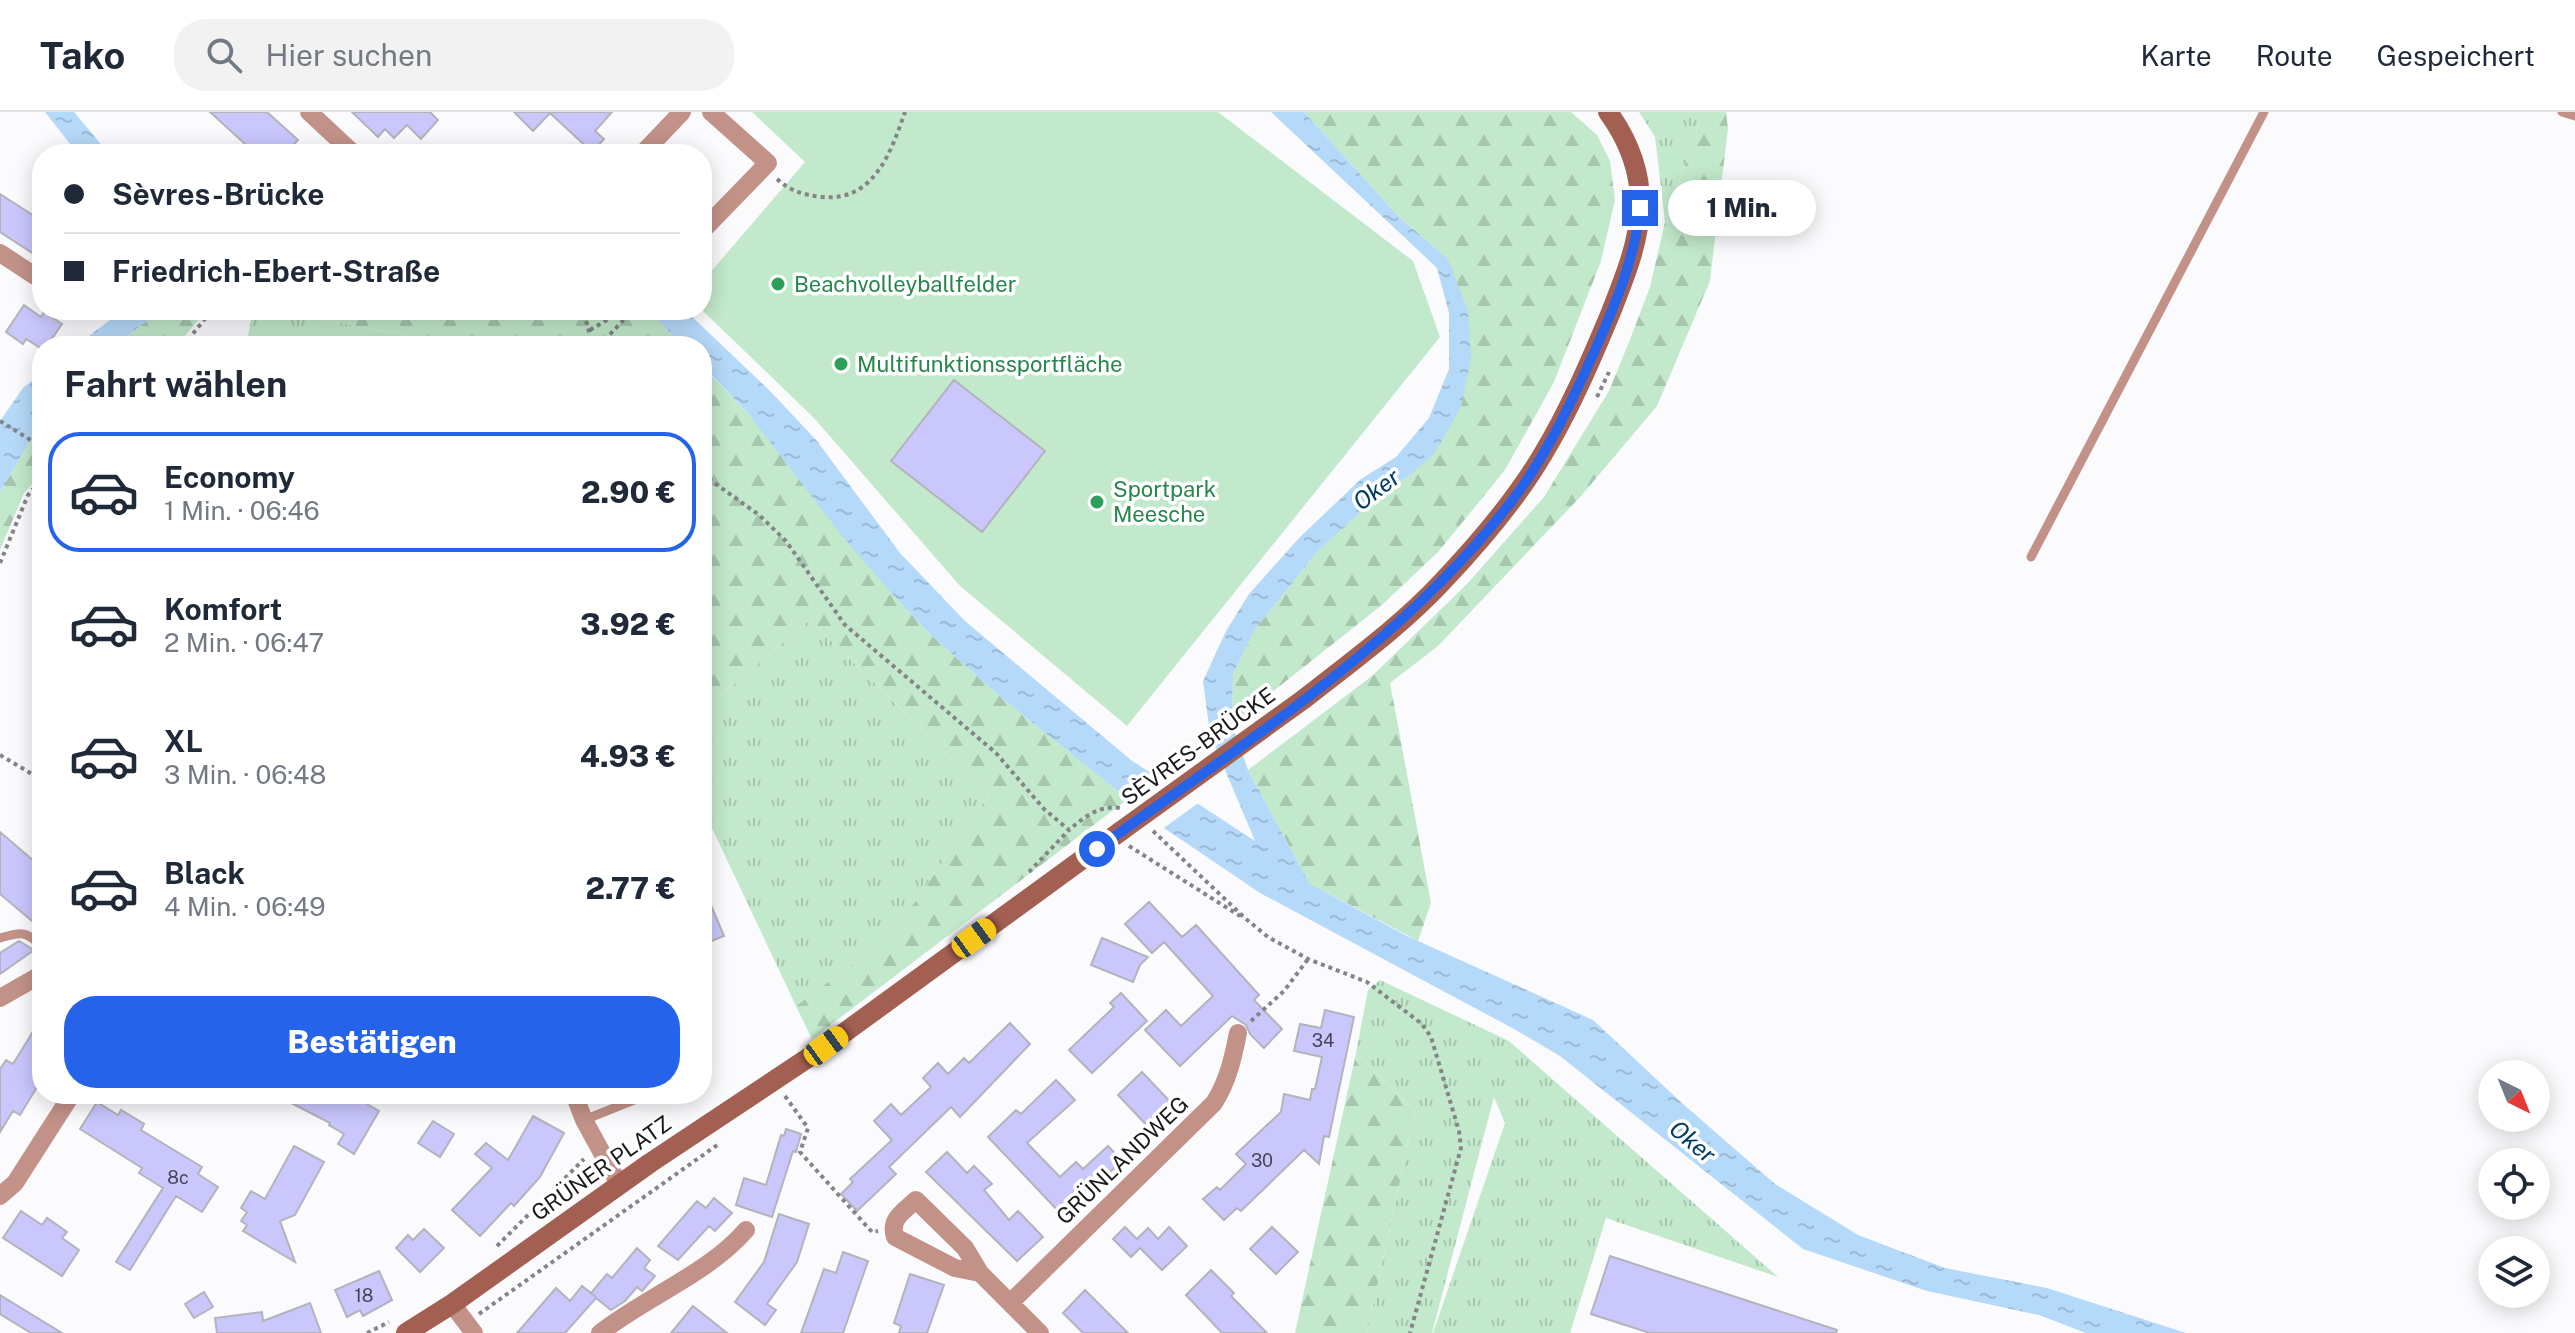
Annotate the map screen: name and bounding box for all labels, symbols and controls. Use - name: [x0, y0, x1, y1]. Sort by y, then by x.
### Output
- search box: [174, 19, 734, 91]
- text: Tako: [40, 33, 126, 78]
- icon: search: [202, 33, 246, 77]
- text: Hier suchen: [266, 37, 432, 73]
- text: Karte: [2140, 39, 2212, 72]
- text: Route: [2256, 39, 2333, 72]
- text: Gespeichert: [2377, 39, 2535, 72]
- text: Sèvres-Brücke: [112, 176, 325, 212]
- callout: 1 Min.: [1668, 180, 1816, 236]
- route end: [1622, 190, 1658, 226]
- text: 1 Min.: [1706, 192, 1778, 223]
- text: Friedrich-Ebert-Straße: [112, 253, 440, 289]
- place label: Beachvolleyballfelder: [794, 271, 1016, 297]
- marker: Beachvolleyballfelder: [769, 275, 787, 293]
- place label: Multifunktionssportfläche: [857, 351, 1123, 377]
- marker: Multifunktionssportfläche: [832, 355, 850, 373]
- text: Fahrt wählen: [64, 363, 287, 405]
- icon: car: [68, 456, 140, 528]
- text: Economy: [164, 459, 295, 495]
- water label: Oker: [1347, 462, 1406, 516]
- text: 2.90 €: [581, 474, 676, 510]
- place label: Sportpark Meesche: [1113, 476, 1216, 527]
- marker: Sportpark Meesche: [1088, 493, 1106, 511]
- text: 1 Min. · 06:46: [164, 495, 320, 526]
- icon: car: [68, 588, 140, 660]
- text: Komfort: [164, 591, 282, 627]
- text: 3.92 €: [580, 606, 676, 642]
- text: 2 Min. · 06:47: [164, 627, 324, 658]
- street label: SÈVRES-BRÜCKE: [1116, 681, 1280, 810]
- icon: car: [68, 720, 140, 792]
- text: XL: [164, 723, 203, 759]
- text: 4.93 €: [580, 738, 676, 774]
- text: 3 Min. · 06:48: [164, 759, 326, 790]
- route start: [1079, 831, 1115, 867]
- icon: car: [68, 852, 140, 924]
- text: Black: [164, 855, 245, 891]
- text: 2.77 €: [585, 870, 676, 906]
- text: 4 Min. · 06:49: [164, 891, 326, 922]
- car: [948, 914, 1000, 962]
- button: Bestätigen: [64, 996, 680, 1088]
- car: [800, 1022, 852, 1070]
- house number: 34: [1312, 1030, 1334, 1051]
- north arrow: [2478, 1060, 2550, 1132]
- map controls: [2478, 1060, 2550, 1308]
- street label: GRÜNLANDWEG: [1050, 1090, 1193, 1230]
- street label: GRÜNER PLATZ: [526, 1109, 676, 1226]
- water label: Oker: [1664, 1114, 1722, 1169]
- button: locate: [2478, 1148, 2550, 1220]
- house number: 30: [1251, 1150, 1273, 1171]
- house number: 8c: [167, 1167, 189, 1188]
- button: layers: [2478, 1236, 2550, 1308]
- house number: 18: [355, 1285, 373, 1306]

